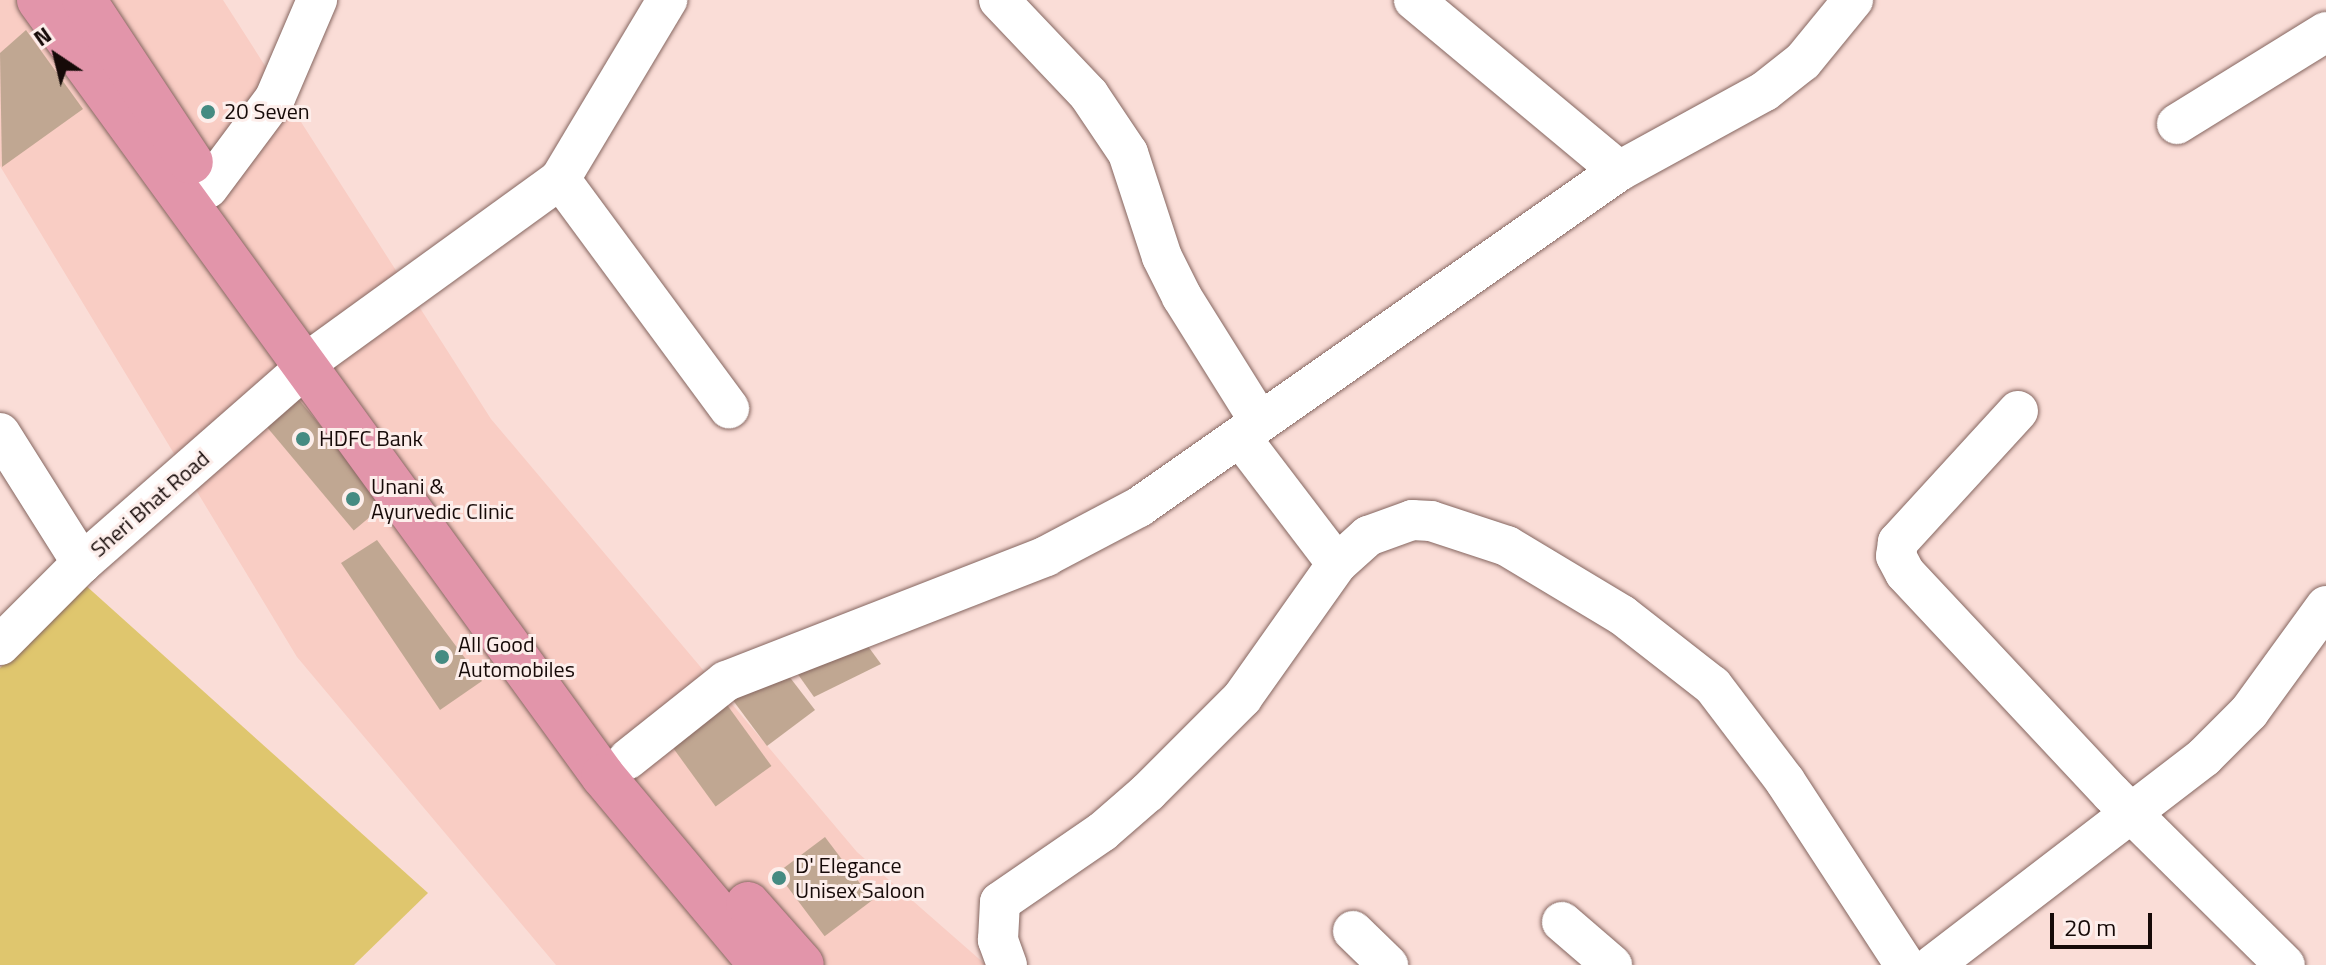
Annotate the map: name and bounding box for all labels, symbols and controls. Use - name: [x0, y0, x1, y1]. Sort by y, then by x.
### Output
- north arrow: [16, 16, 96, 96]
- text: N: [26, 18, 58, 55]
- place label: 20 Seven: [224, 99, 310, 125]
- marker: 20 Seven: [199, 103, 217, 121]
- place label: HDFC Bank: [319, 426, 423, 452]
- marker: HDFC Bank: [294, 430, 312, 448]
- street label: Sheri Bhat Road: [85, 445, 215, 563]
- place label: Unani & Ayurvedic Clinic: [371, 473, 514, 524]
- marker: Unani & Ayurvedic Clinic: [342, 488, 364, 510]
- place label: All Good Automobiles: [458, 631, 575, 682]
- marker: All Good Automobiles: [433, 648, 451, 666]
- place label: D' Elegance Unisex Saloon: [795, 852, 925, 904]
- marker: D' Elegance Unisex Saloon: [770, 869, 788, 887]
- scale bar: [2054, 897, 2156, 947]
- text: 20 m: [2064, 909, 2116, 945]

